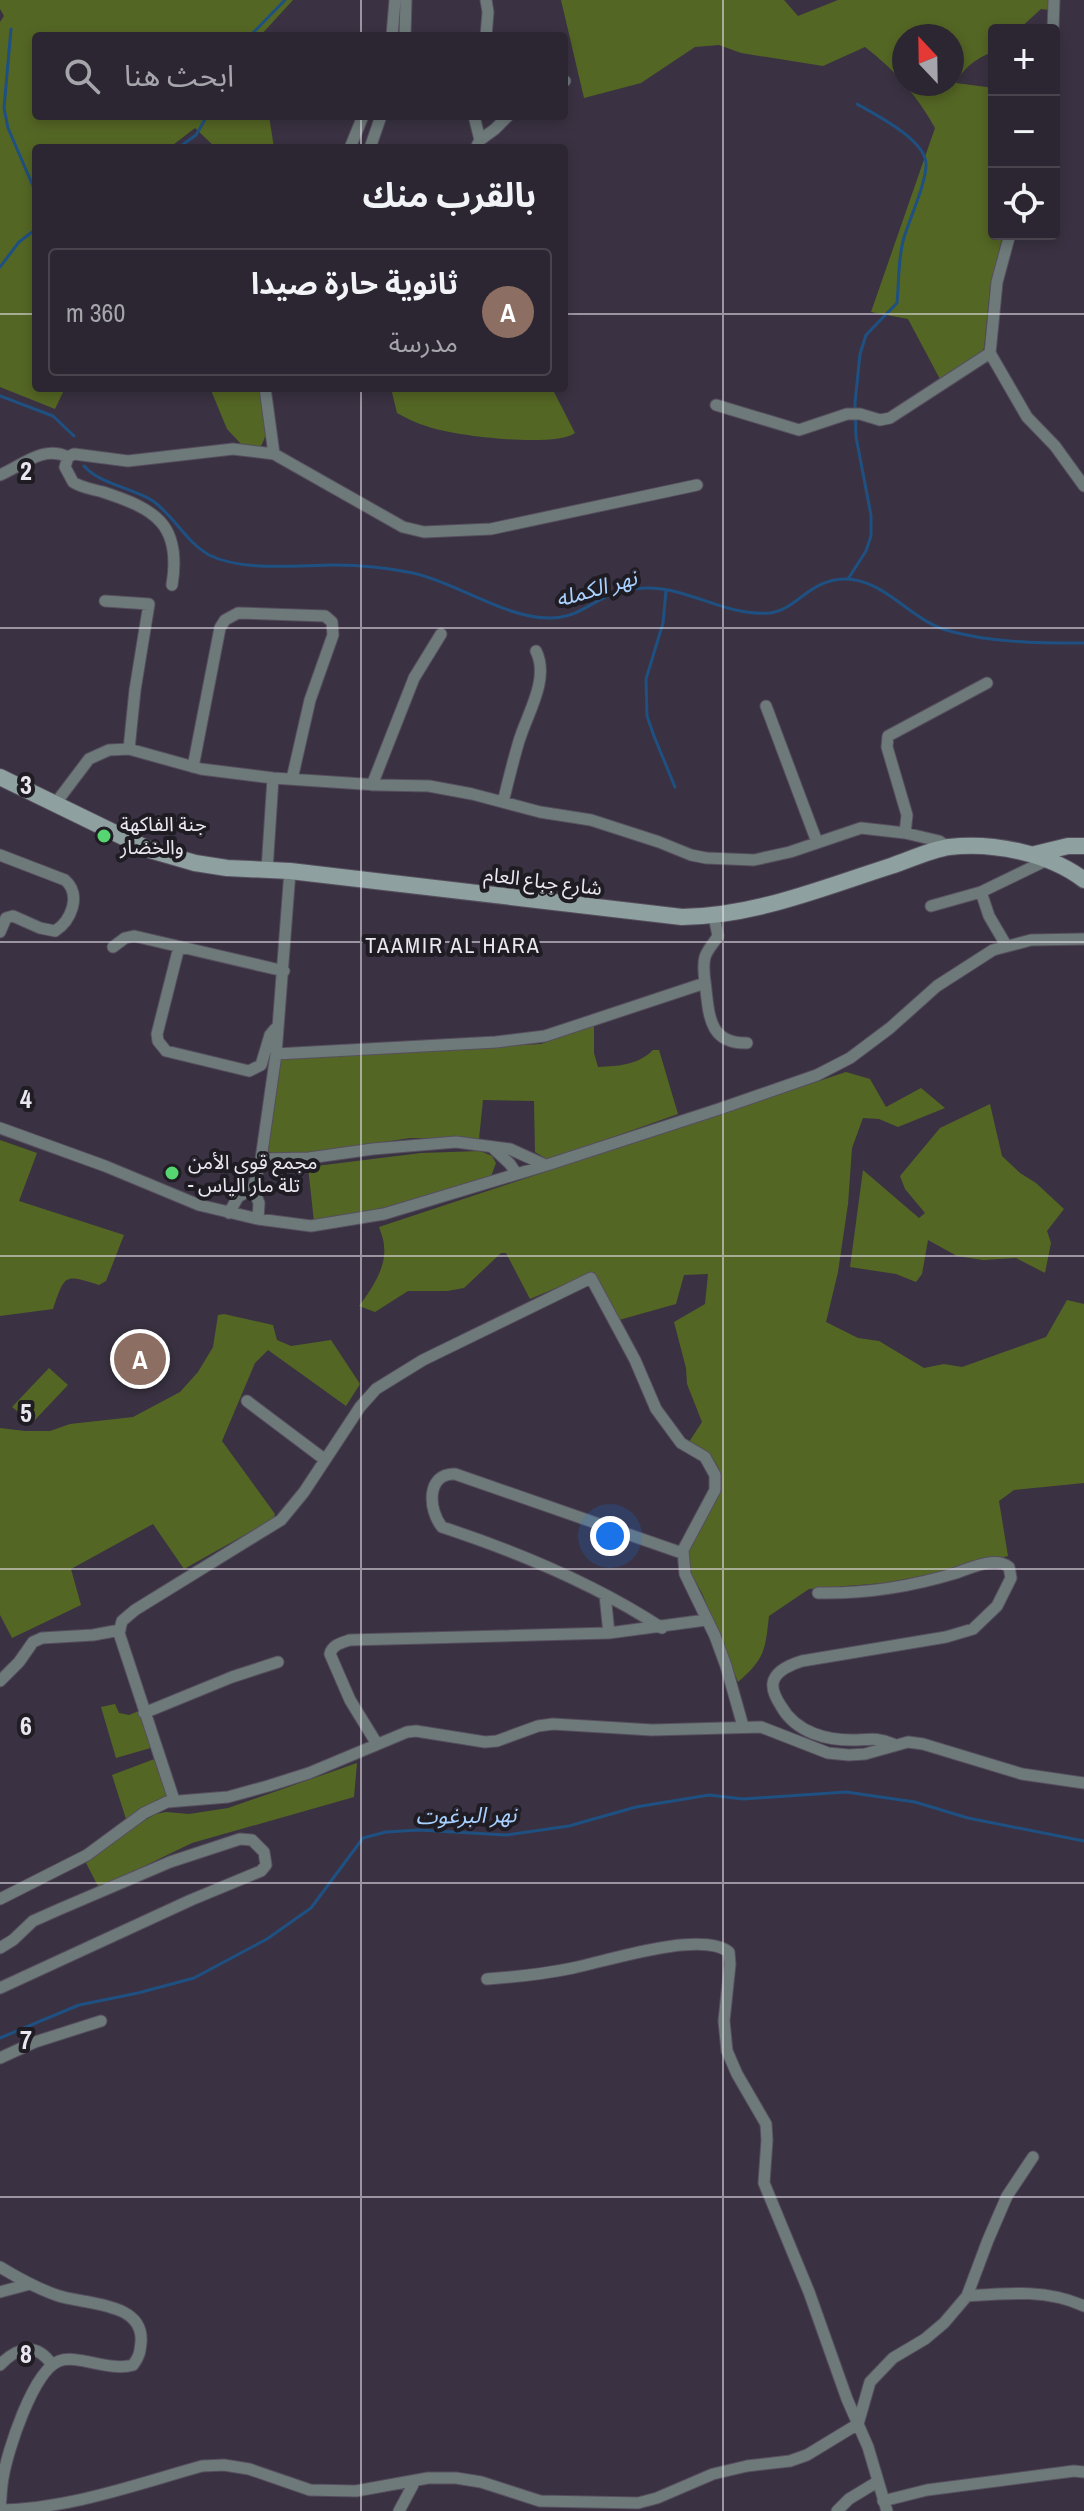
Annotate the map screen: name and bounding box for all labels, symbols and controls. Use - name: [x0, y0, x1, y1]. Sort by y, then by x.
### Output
- north arrow: [892, 24, 964, 96]
- map controls: [988, 24, 1060, 240]
- button: +: [988, 24, 1060, 96]
- search box: [32, 32, 568, 120]
- icon: search: [60, 54, 104, 98]
- text: ابحث هنا: [124, 55, 234, 95]
- button: −: [988, 96, 1060, 168]
- button: locate: [988, 168, 1060, 240]
- text: بالقرب منك: [362, 172, 536, 218]
- text: ثانوية حارة صيدا: [251, 263, 458, 303]
- text: 360 m: [66, 295, 125, 330]
- text: A: [500, 295, 516, 330]
- text: مدرسة: [389, 325, 458, 360]
- text: 2: [20, 453, 32, 488]
- water label: نهر الكمله: [552, 562, 642, 614]
- text: 3: [20, 767, 32, 802]
- place label: جنة الفاكهة والخضار: [119, 810, 207, 860]
- marker: جنة الفاكهة والخضار: [95, 827, 113, 845]
- street label: شارع جباع العام: [482, 860, 604, 903]
- district label: TAAMIR AL HARA: [365, 930, 541, 960]
- text: 4: [20, 1081, 32, 1116]
- place label: مجمع قوى الأمن - تلة مار الياس: [188, 1148, 318, 1198]
- marker: مجمع قوى الأمن - تلة مار الياس: [163, 1164, 181, 1182]
- pin: A: [114, 1329, 166, 1389]
- text: 5: [20, 1395, 32, 1430]
- your location: [590, 1516, 630, 1556]
- text: 6: [20, 1708, 32, 1743]
- water label: نهر البرغوت: [415, 1799, 519, 1831]
- text: 7: [20, 2022, 32, 2057]
- text: 8: [20, 2336, 32, 2371]

